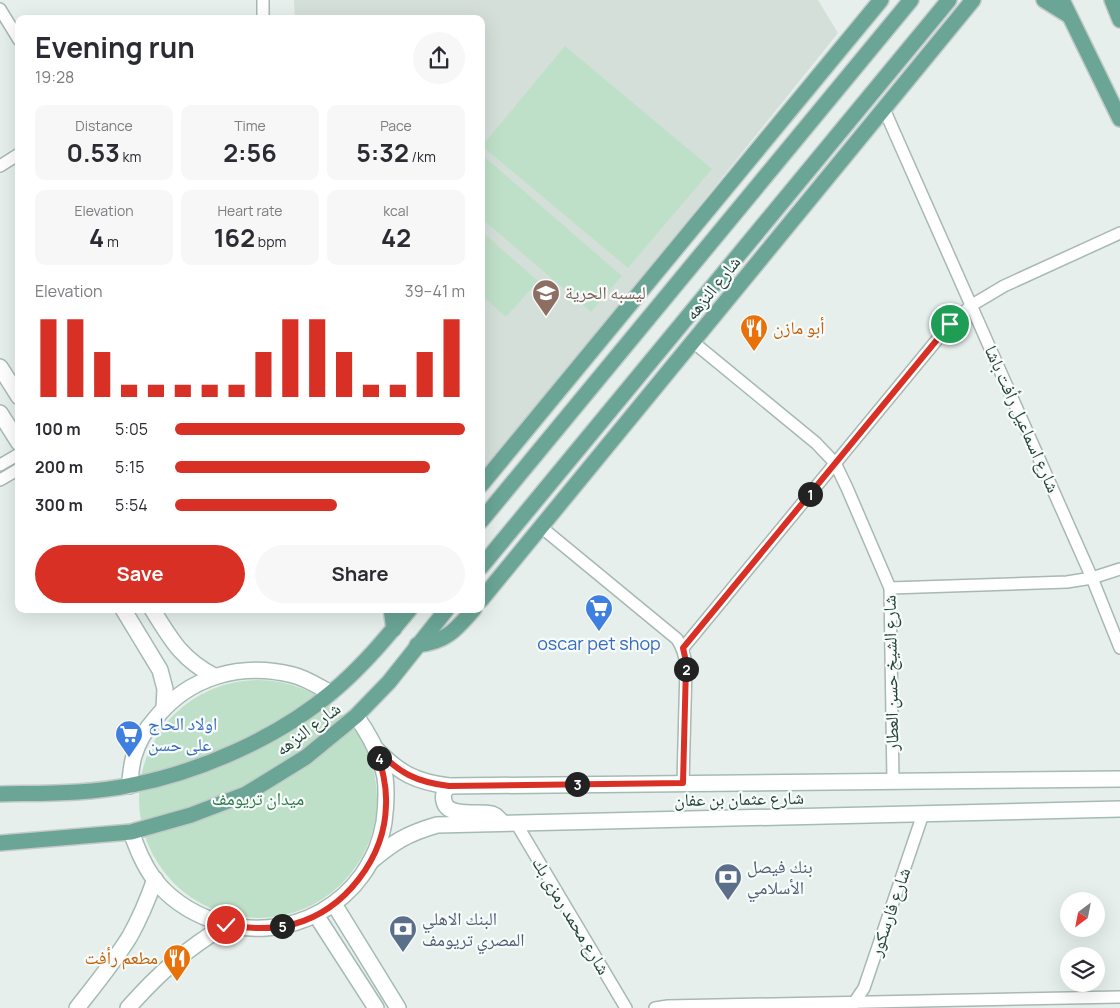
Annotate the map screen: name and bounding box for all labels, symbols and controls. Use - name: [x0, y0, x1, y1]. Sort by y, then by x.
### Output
- text: Evening run: [35, 28, 195, 66]
- button: share: [413, 32, 465, 84]
- text: 19:28: [35, 66, 74, 88]
- text: Distance: [75, 116, 133, 135]
- text: Time: [234, 116, 266, 135]
- text: Pace: [380, 116, 412, 135]
- text: 0.53: [67, 135, 120, 170]
- text: 2:56: [223, 135, 277, 170]
- text: 5:32: [356, 135, 409, 170]
- text: km: [120, 147, 141, 166]
- text: /km: [409, 147, 436, 166]
- text: Elevation: [74, 201, 134, 220]
- text: Heart rate: [218, 201, 282, 220]
- text: kcal: [383, 201, 409, 220]
- text: 4: [89, 220, 104, 255]
- text: 162: [214, 220, 255, 255]
- text: 42: [381, 220, 411, 255]
- text: m: [104, 232, 119, 251]
- text: bpm: [255, 232, 286, 251]
- street label: شارع النزهه: [679, 250, 745, 324]
- school or university icon: ليسبه الحرية: [531, 278, 561, 317]
- text: Elevation: [35, 280, 103, 302]
- text: 39–41 m: [405, 280, 465, 302]
- place label: ليسبه الحرية: [565, 280, 646, 304]
- pin: [929, 303, 971, 345]
- icon: arrive: [936, 310, 964, 338]
- restaurant icon: أبو مازن: [739, 313, 769, 352]
- place label: أبو مازن: [773, 315, 825, 339]
- street label: شارع اسماعيل رأفت باشا: [980, 341, 1066, 496]
- text: 100 m: [35, 418, 81, 440]
- text: 5:05: [115, 418, 148, 440]
- text: 200 m: [35, 456, 83, 478]
- text: 5:15: [115, 456, 145, 478]
- pin: 1: [798, 482, 822, 506]
- text: 1: [807, 485, 814, 504]
- text: 300 m: [35, 494, 83, 516]
- text: 5:54: [115, 494, 148, 516]
- button: Save: [35, 545, 245, 603]
- button: Share: [255, 545, 465, 603]
- supermarket icon: oscar pet shop: [584, 593, 614, 632]
- street label: شارع الشيخ حسن العطار: [877, 595, 904, 752]
- place label: oscar pet shop: [537, 631, 661, 655]
- pin: 2: [674, 656, 698, 682]
- text: 2: [682, 660, 691, 679]
- street label: شارع النزهه: [270, 696, 345, 761]
- place label: اولاد الحاج على حسن: [148, 711, 217, 756]
- supermarket icon: اولاد الحاج على حسن: [114, 719, 144, 758]
- pin: 4: [366, 746, 392, 770]
- text: 4: [375, 749, 384, 768]
- pin: 3: [564, 772, 590, 796]
- text: 3: [573, 775, 582, 794]
- street label: شارع عثمان بن عفان: [674, 785, 804, 811]
- park label: ميدان تريومف: [212, 786, 304, 810]
- street label: شارع محمد رمزى بك: [527, 852, 616, 979]
- place label: بنك فيصل الأسلامي: [747, 854, 813, 903]
- bank icon: بنك فيصل الأسلامي: [713, 862, 743, 901]
- street label: شارع فارسكور: [862, 864, 915, 960]
- north arrow: [1060, 892, 1105, 938]
- map controls: [1060, 892, 1105, 992]
- pin: [205, 904, 247, 946]
- place label: البنك الاهلي المصري تريومف: [422, 906, 525, 955]
- icon: check: [212, 911, 240, 939]
- pin: 5: [270, 914, 294, 938]
- bank icon: البنك الاهلي المصري تريومف: [388, 914, 418, 953]
- text: 5: [278, 917, 287, 936]
- restaurant icon: مطعم رأفت: [162, 943, 192, 982]
- place label: مطعم رأفت: [84, 945, 158, 970]
- button: layers: [1060, 947, 1105, 992]

